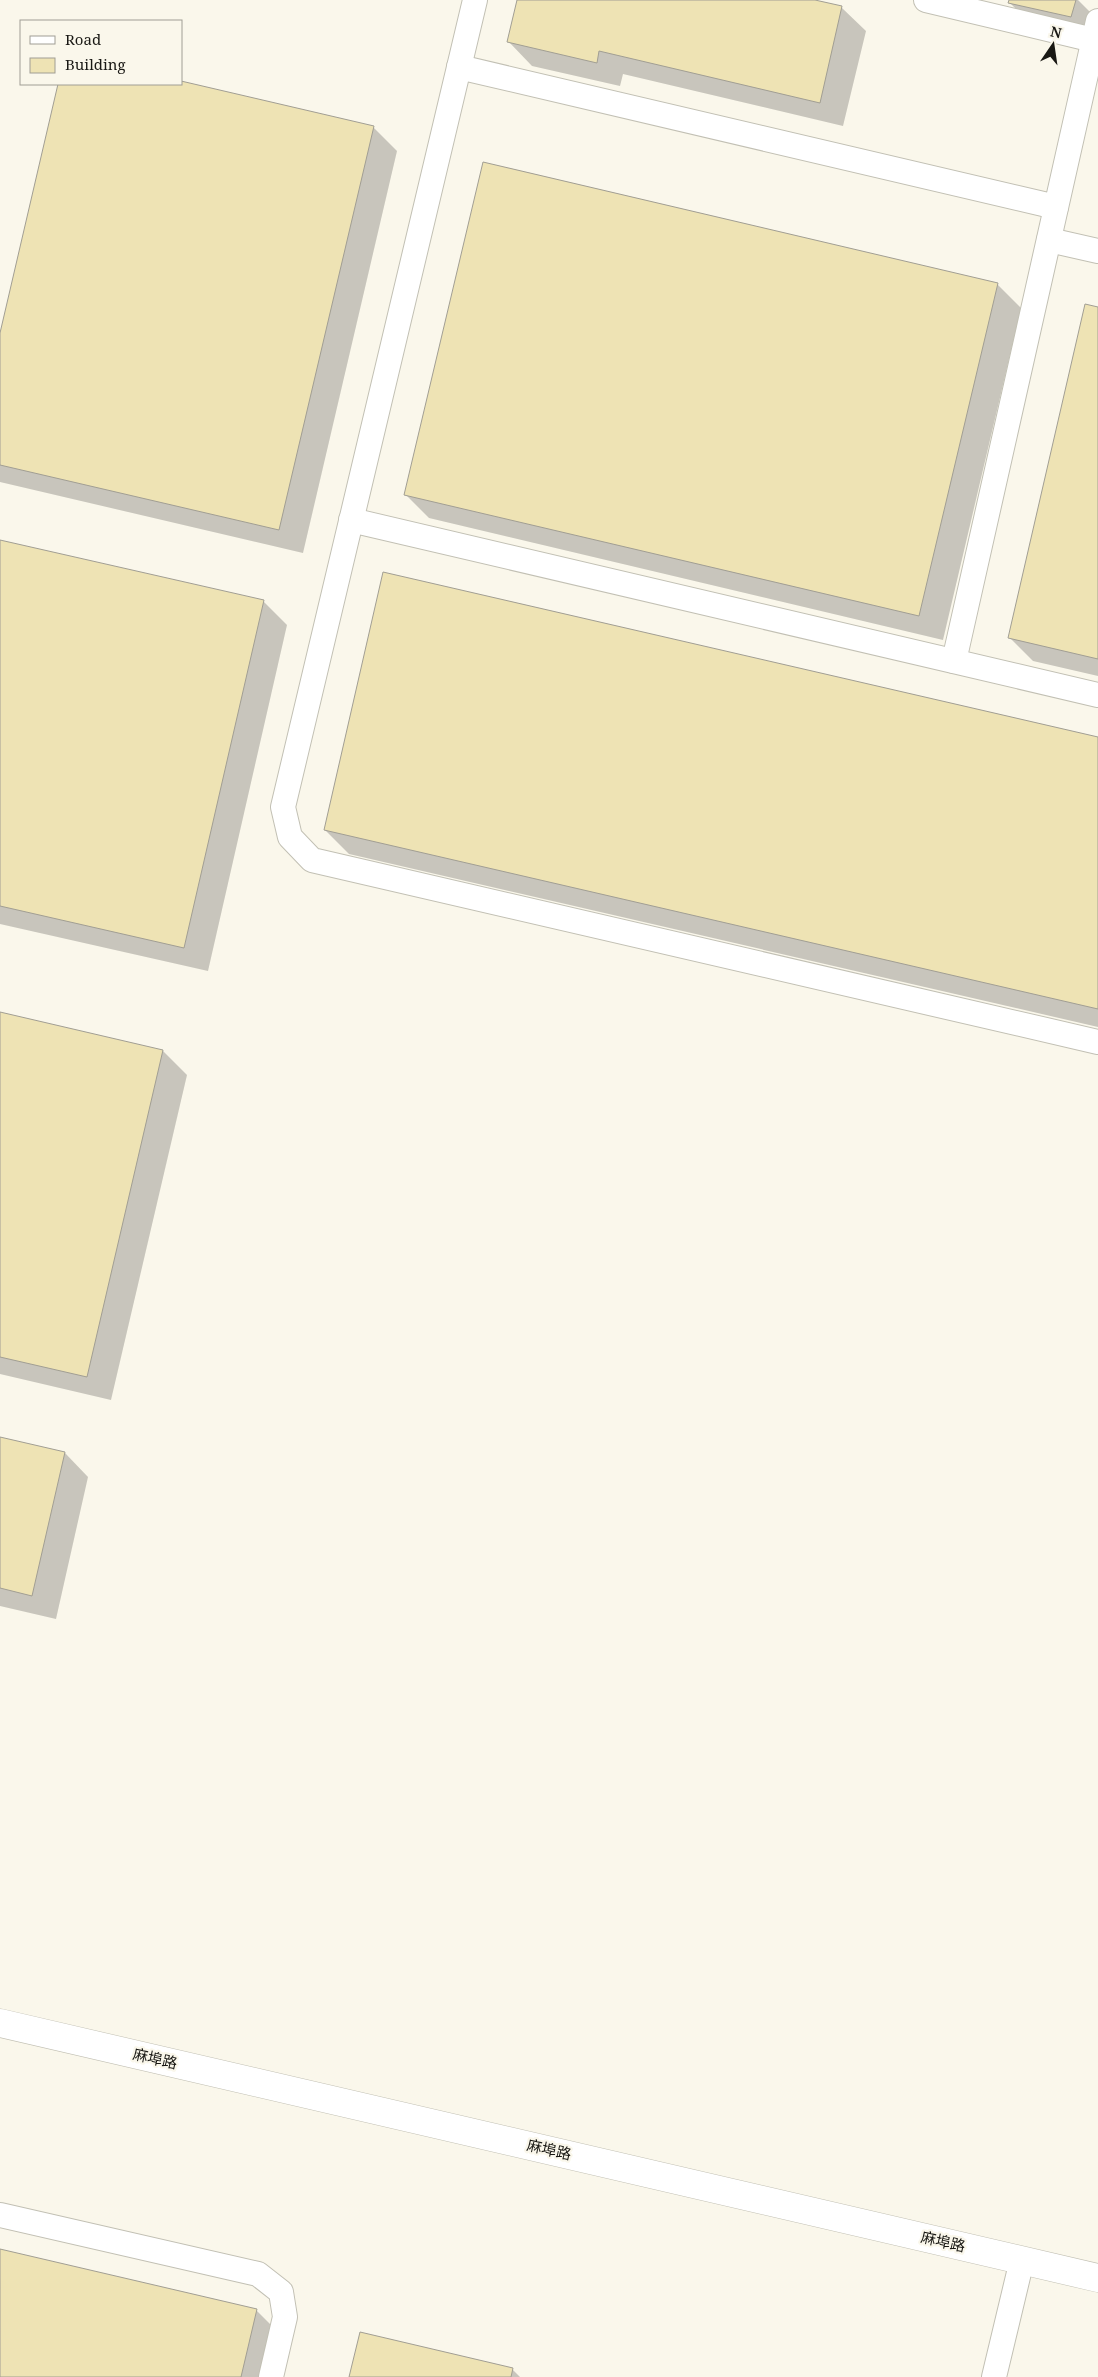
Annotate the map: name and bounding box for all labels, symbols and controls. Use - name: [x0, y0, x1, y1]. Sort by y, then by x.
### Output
- legend: [20, 20, 182, 85]
- north arrow: [1028, 20, 1078, 70]
- text: N: [1049, 21, 1064, 42]
- text: Road: [65, 29, 101, 49]
- text: Building: [65, 54, 126, 74]
- street label: 麻埠路: [131, 2043, 179, 2073]
- street label: 麻埠路: [525, 2134, 573, 2164]
- street label: 麻埠路: [919, 2226, 967, 2256]

